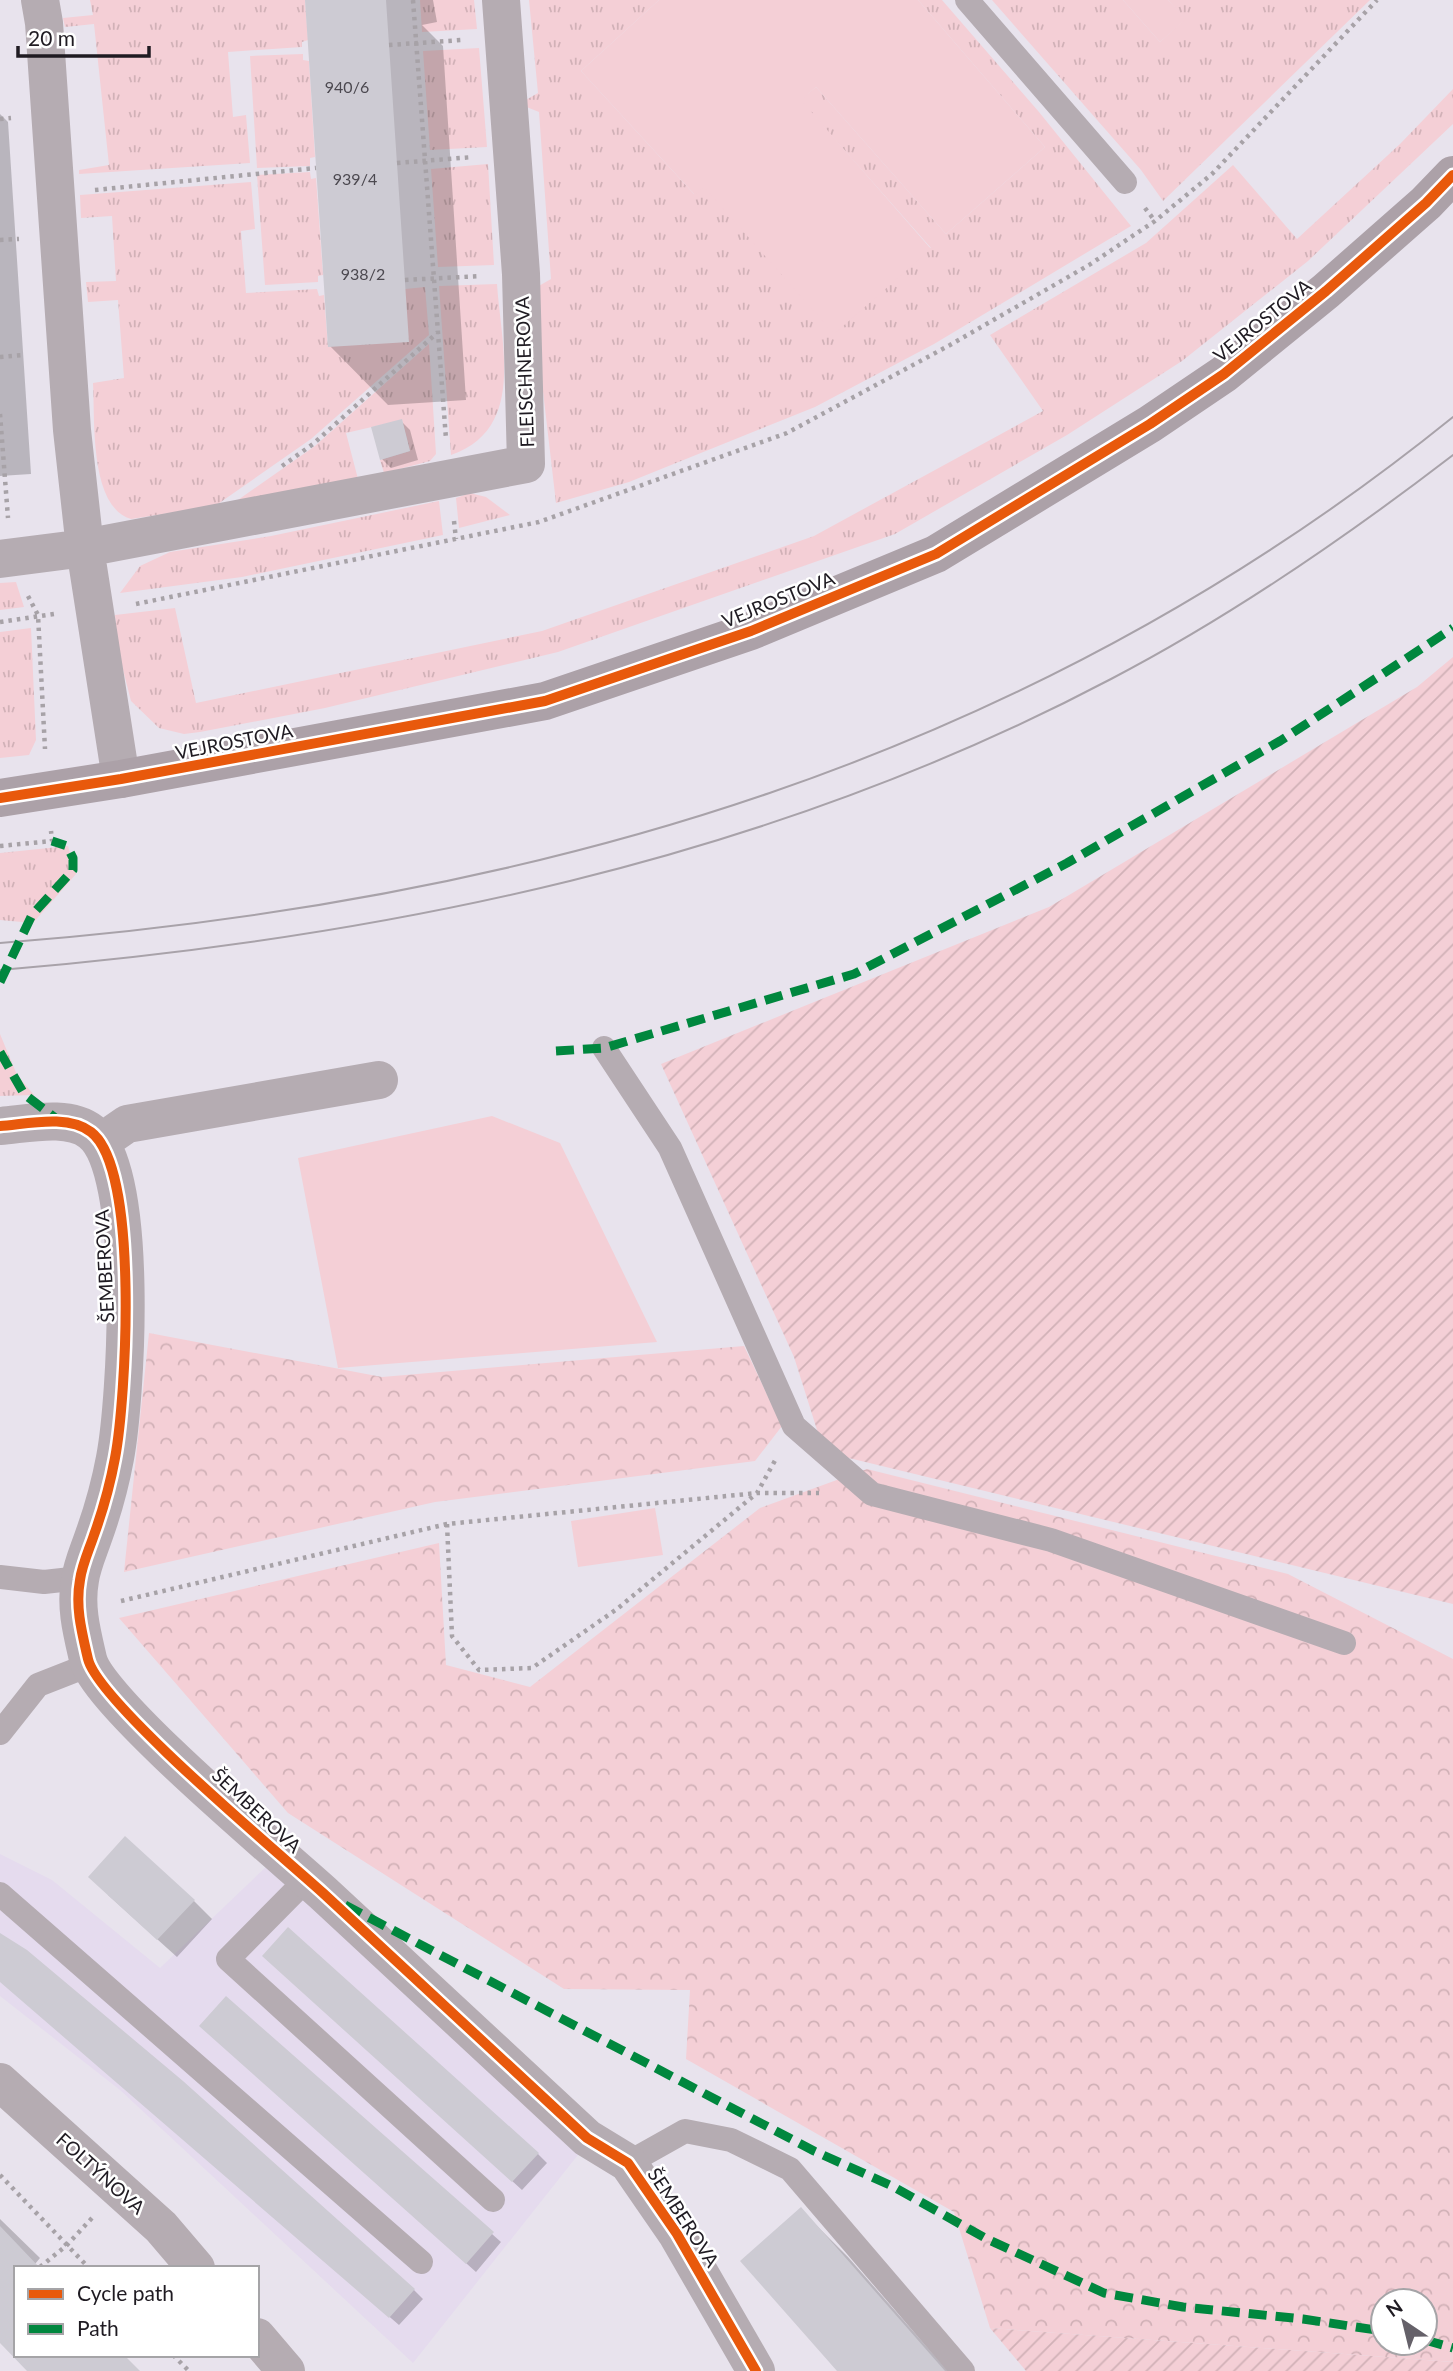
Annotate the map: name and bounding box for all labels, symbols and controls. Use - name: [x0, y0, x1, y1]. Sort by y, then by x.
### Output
- scale bar: [18, 14, 149, 58]
- text: 20 m: [28, 25, 75, 50]
- house number: 940/6: [325, 77, 369, 96]
- house number: 939/4: [333, 169, 377, 188]
- house number: 938/2: [341, 264, 385, 283]
- street label: VEJROSTOVA: [1208, 273, 1316, 366]
- street label: FLEISCHNEROVA: [510, 296, 538, 448]
- street label: VEJROSTOVA: [718, 566, 838, 632]
- street label: VEJROSTOVA: [173, 718, 295, 764]
- street label: ŠEMBEROVA: [90, 1209, 118, 1323]
- street label: ŠEMBEROVA: [208, 1763, 306, 1857]
- street label: FOLTÝNOVA: [52, 2127, 150, 2219]
- street label: ŠEMBEROVA: [643, 2163, 725, 2271]
- legend: [14, 2266, 259, 2357]
- text: Cycle path: [77, 2280, 174, 2305]
- north arrow: [1369, 2287, 1439, 2357]
- text: N: [1381, 2294, 1407, 2321]
- text: Path: [77, 2315, 119, 2340]

